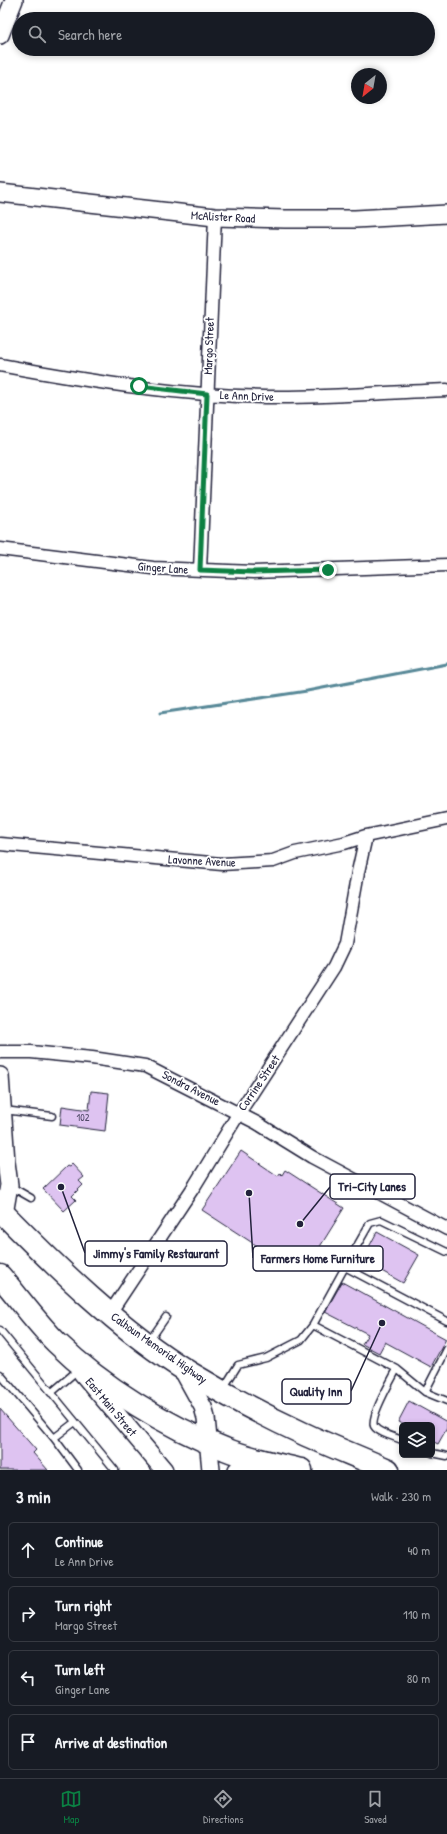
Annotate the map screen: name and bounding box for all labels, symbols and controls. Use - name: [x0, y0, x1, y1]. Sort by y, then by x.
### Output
- search box: [12, 12, 435, 56]
- icon: search: [26, 23, 48, 45]
- text: Search here: [58, 24, 122, 45]
- north arrow: [351, 68, 387, 104]
- street label: McAlister Road: [191, 206, 256, 227]
- street label: Margo Street: [199, 316, 218, 375]
- route start: [130, 377, 148, 395]
- street label: Le Ann Drive: [220, 386, 275, 405]
- street label: Ginger Lane: [137, 557, 189, 578]
- route end: [319, 561, 337, 579]
- street label: Lavonne Avenue: [168, 850, 236, 871]
- street label: Corrine Street: [234, 1051, 284, 1114]
- street label: Sondra Avenue: [159, 1066, 223, 1110]
- house number: 102: [77, 1111, 90, 1124]
- callout: Tri-City Lanes: [330, 1174, 415, 1199]
- text: Tri-City Lanes: [337, 1177, 406, 1196]
- callout: Jimmy's Family Restaurant: [85, 1241, 227, 1266]
- text: Jimmy's Family Restaurant: [93, 1244, 220, 1263]
- callout: Farmers Home Furniture: [253, 1246, 383, 1271]
- text: Farmers Home Furniture: [260, 1249, 376, 1267]
- street label: Calhoun Memorial Highway: [108, 1308, 211, 1387]
- street label: East Main Street: [82, 1374, 142, 1440]
- callout: Quality Inn: [282, 1379, 351, 1404]
- text: Quality Inn: [290, 1382, 343, 1401]
- map controls: [399, 1422, 435, 1458]
- button: layers: [399, 1422, 435, 1458]
- text: 3 min: [16, 1485, 51, 1508]
- text: Walk · 230 m: [371, 1487, 431, 1505]
- text: Continue: [55, 1531, 103, 1552]
- icon: ahead: [17, 1539, 39, 1561]
- text: 40 m: [407, 1541, 430, 1559]
- text: Le Ann Drive: [55, 1552, 114, 1570]
- text: Turn right: [55, 1595, 111, 1616]
- icon: right: [17, 1603, 39, 1625]
- text: 110 m: [403, 1605, 430, 1623]
- text: Margo Street: [55, 1616, 117, 1634]
- text: Turn left: [55, 1659, 105, 1680]
- icon: left: [17, 1667, 39, 1689]
- text: 80 m: [407, 1669, 430, 1687]
- text: Ginger Lane: [55, 1680, 110, 1698]
- icon: arrive: [17, 1731, 39, 1753]
- text: Arrive at destination: [55, 1732, 167, 1753]
- tab: Map: [60, 1788, 82, 1826]
- tab: Directions: [203, 1788, 244, 1826]
- tab: Saved: [364, 1788, 387, 1826]

